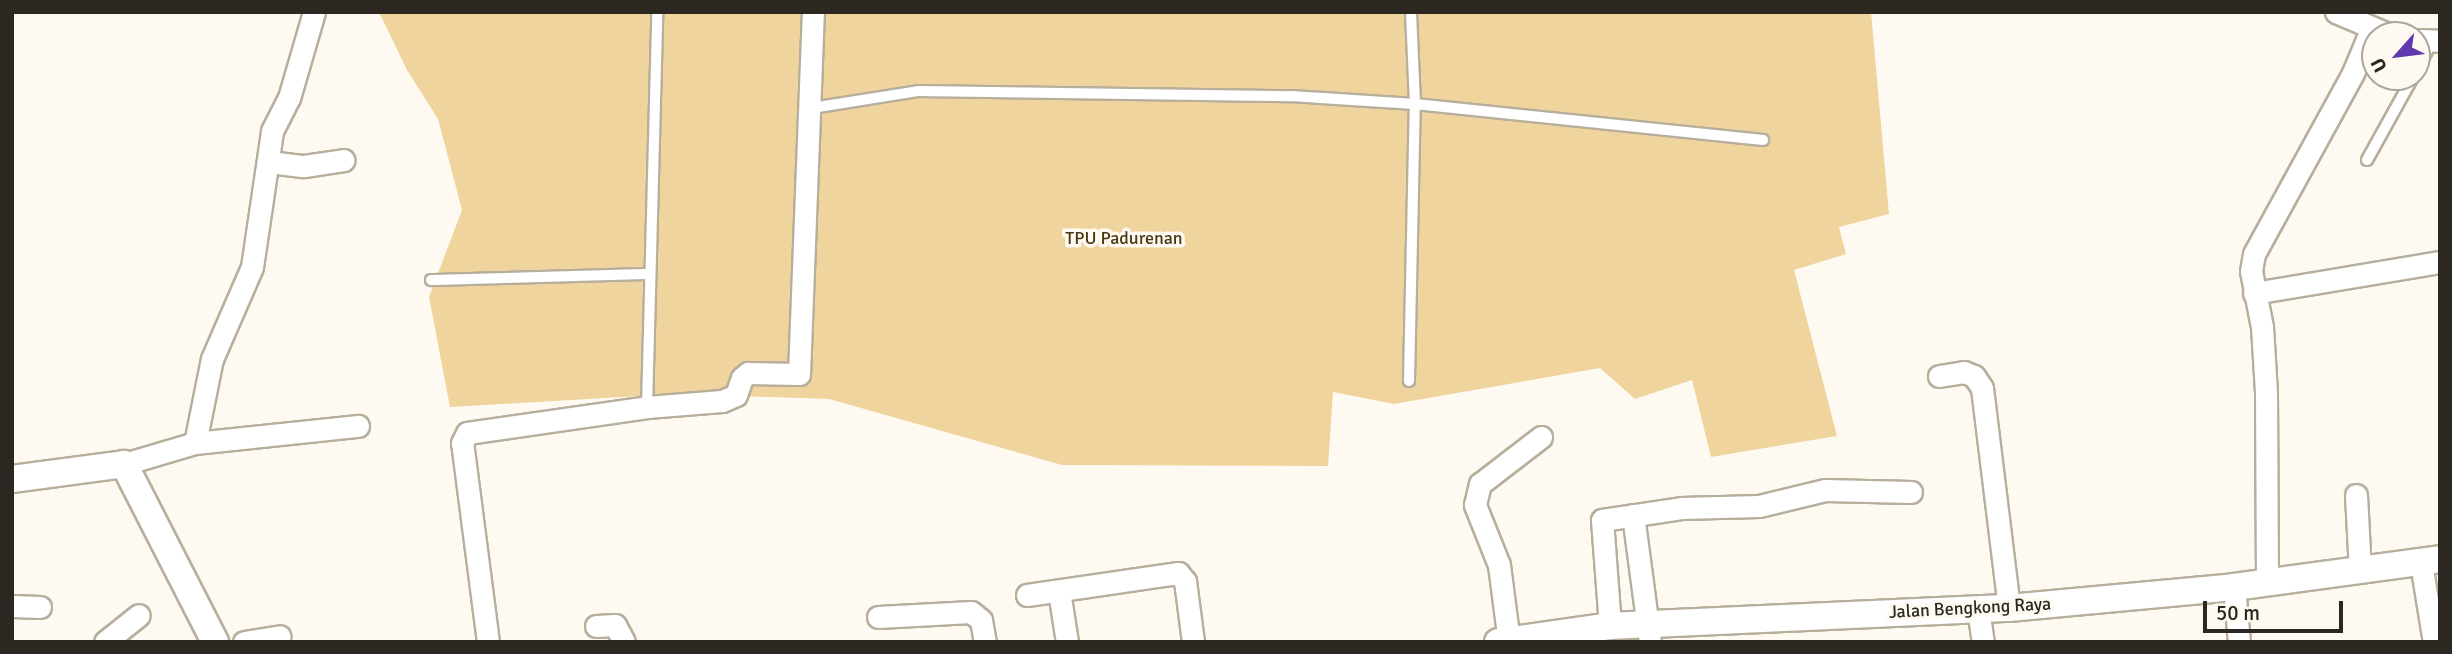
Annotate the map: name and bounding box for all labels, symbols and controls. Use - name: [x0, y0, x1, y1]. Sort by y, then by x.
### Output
- north arrow: [2361, 21, 2431, 91]
- text: U: [2366, 54, 2393, 76]
- park label: TPU Padurenan: [1065, 227, 1183, 249]
- scale bar: [2207, 588, 2347, 632]
- street label: Jalan Bengkong Raya: [1888, 593, 2052, 623]
- text: 50 m: [2216, 600, 2260, 626]

